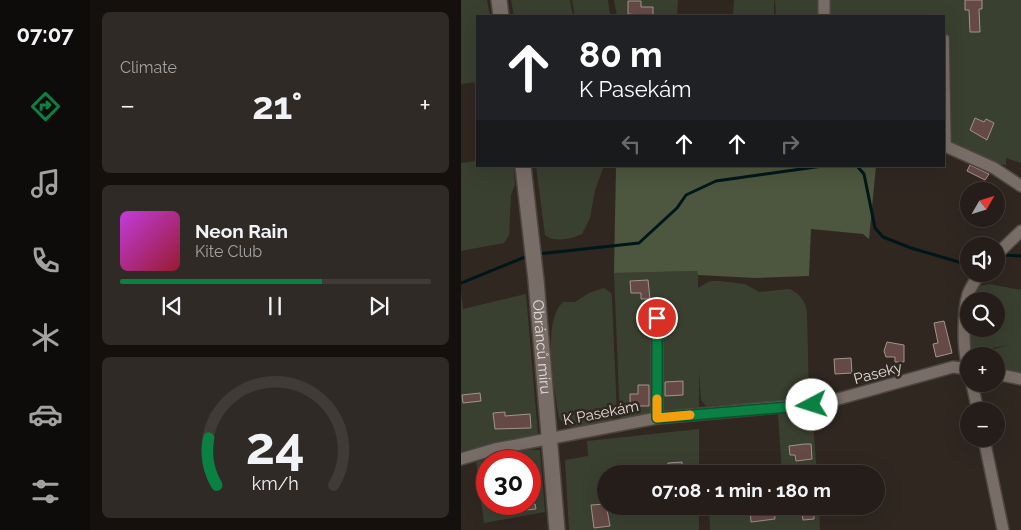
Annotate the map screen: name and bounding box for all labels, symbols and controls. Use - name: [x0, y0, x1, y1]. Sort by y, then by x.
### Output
- text: 07:07: [16, 21, 74, 47]
- text: 80 m: [579, 34, 663, 75]
- icon: ahead: [496, 35, 561, 100]
- text: Climate: [120, 58, 177, 77]
- text: K Pasekám: [579, 76, 691, 102]
- text: 21°: [252, 83, 302, 128]
- icon: directions: [28, 89, 63, 124]
- text: −: [120, 89, 135, 122]
- text: +: [419, 89, 431, 122]
- icon: left: [617, 130, 645, 158]
- icon: ahead: [670, 130, 698, 158]
- icon: ahead: [723, 130, 751, 158]
- icon: right: [776, 130, 804, 158]
- icon: music: [28, 166, 63, 201]
- north arrow: [960, 182, 1005, 228]
- map controls: [960, 182, 1005, 447]
- text: Neon Rain: [195, 220, 288, 242]
- button: sound: [960, 237, 1005, 282]
- text: Kite Club: [195, 242, 262, 261]
- icon: phone: [28, 243, 63, 278]
- icon: previous: [158, 292, 186, 320]
- icon: pause: [261, 292, 289, 320]
- icon: next: [365, 292, 393, 320]
- button: search: [960, 292, 1005, 337]
- pin: [636, 297, 678, 339]
- street label: Obránců míru: [529, 299, 555, 395]
- icon: arrive: [643, 304, 671, 332]
- icon: climate: [28, 320, 63, 355]
- button: +: [960, 347, 1005, 392]
- street label: Paseky: [852, 358, 904, 388]
- position arrow: [785, 378, 837, 430]
- icon: car: [28, 397, 63, 432]
- street label: K Pasekám: [562, 397, 640, 429]
- button: −: [960, 402, 1005, 447]
- text: 24: [246, 415, 305, 476]
- speed limit sign: 30: [476, 450, 541, 515]
- text: km/h: [252, 473, 299, 494]
- icon: filters: [28, 474, 63, 509]
- text: 07:08 · 1 min · 180 m: [651, 479, 831, 501]

